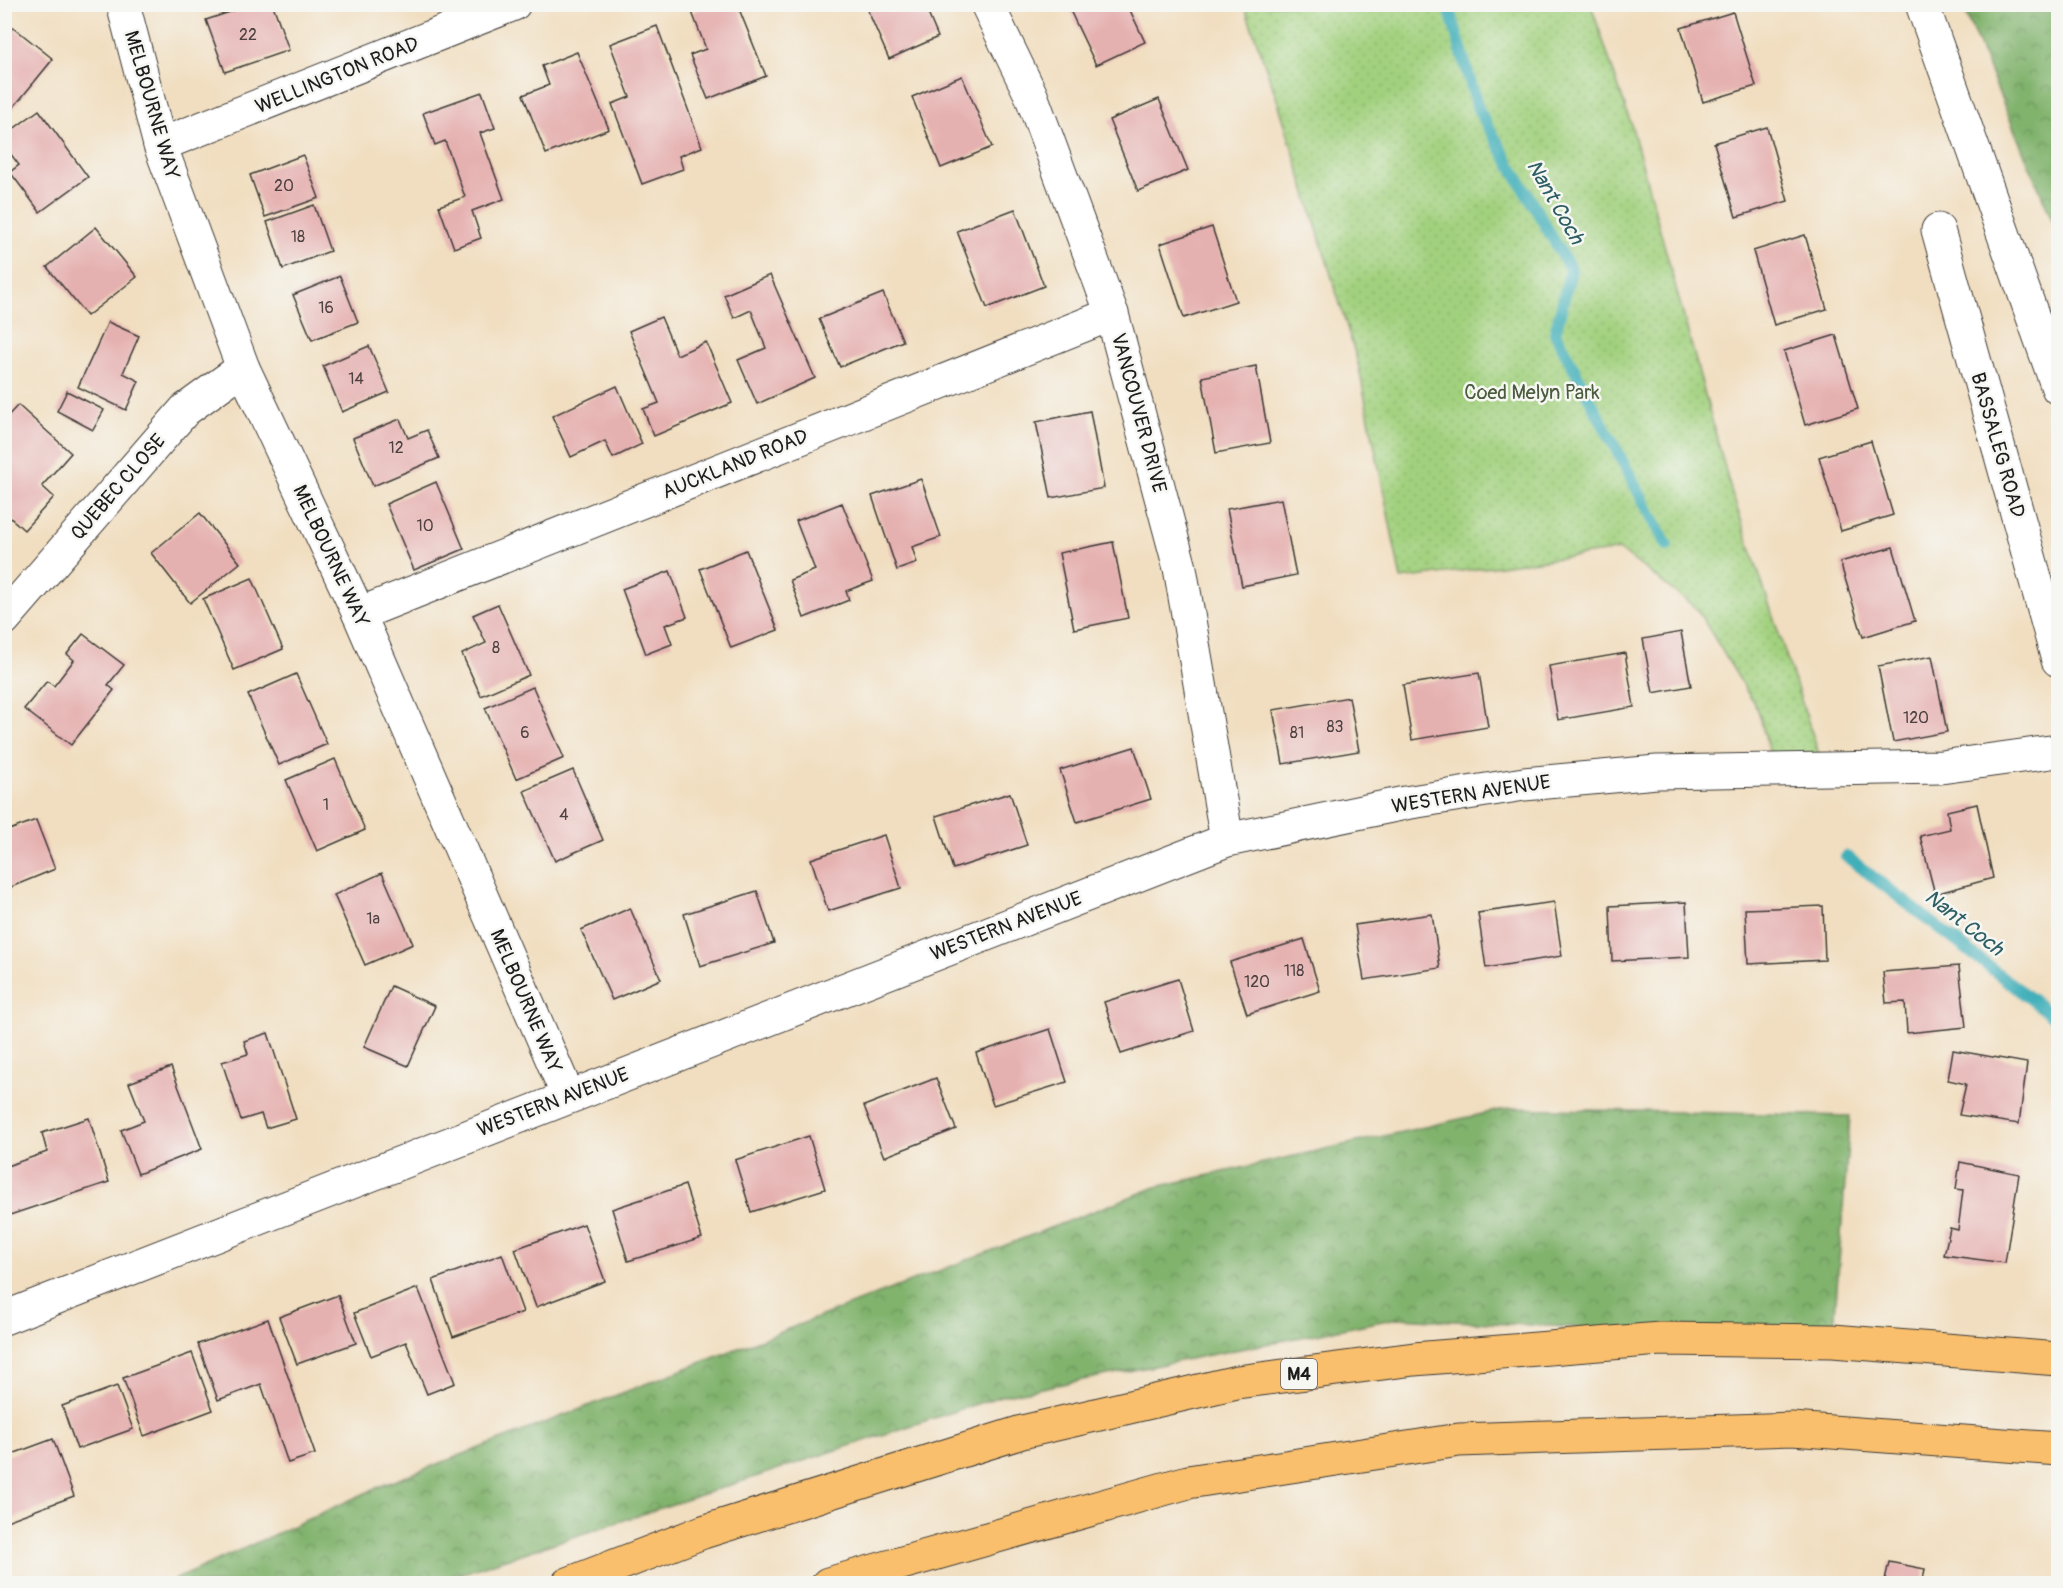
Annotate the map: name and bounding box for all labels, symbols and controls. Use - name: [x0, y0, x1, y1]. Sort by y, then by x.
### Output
- house number: 22: [239, 25, 257, 45]
- street label: MELBOURNE WAY: [119, 28, 185, 183]
- street label: WELLINGTON ROAD: [252, 31, 422, 119]
- water label: Nant Coch: [1520, 155, 1590, 250]
- house number: 20: [274, 176, 294, 196]
- house number: 18: [291, 227, 305, 247]
- house number: 16: [318, 298, 334, 318]
- street label: VANCOUVER DRIVE: [1106, 330, 1172, 496]
- house number: 14: [348, 369, 364, 389]
- street label: BASSALEG ROAD: [1965, 370, 2031, 520]
- park label: Coed Melyn Park: [1464, 380, 1600, 405]
- street label: AUCKLAND ROAD: [658, 423, 812, 505]
- street label: QUEBEC CLOSE: [65, 429, 171, 545]
- house number: 12: [388, 438, 404, 458]
- street label: MELBOURNE WAY: [287, 481, 375, 631]
- house number: 10: [416, 516, 434, 536]
- house number: 8: [492, 638, 500, 658]
- house number: 120: [1903, 708, 1929, 728]
- house number: 83: [1327, 717, 1344, 737]
- house number: 6: [520, 723, 530, 743]
- house number: 81: [1290, 723, 1304, 743]
- street label: WESTERN AVENUE: [1390, 769, 1552, 819]
- house number: 1: [323, 795, 329, 815]
- house number: 4: [559, 805, 569, 825]
- water label: Nant Coch: [1919, 884, 2010, 963]
- street label: WESTERN AVENUE: [927, 886, 1085, 966]
- house number: 1a: [366, 909, 380, 929]
- street label: MELBOURNE WAY: [484, 925, 568, 1077]
- house number: 118: [1284, 961, 1304, 981]
- house number: 120: [1244, 972, 1270, 992]
- street label: WESTERN AVENUE: [474, 1062, 632, 1142]
- road number: M4: [1281, 1359, 1317, 1389]

